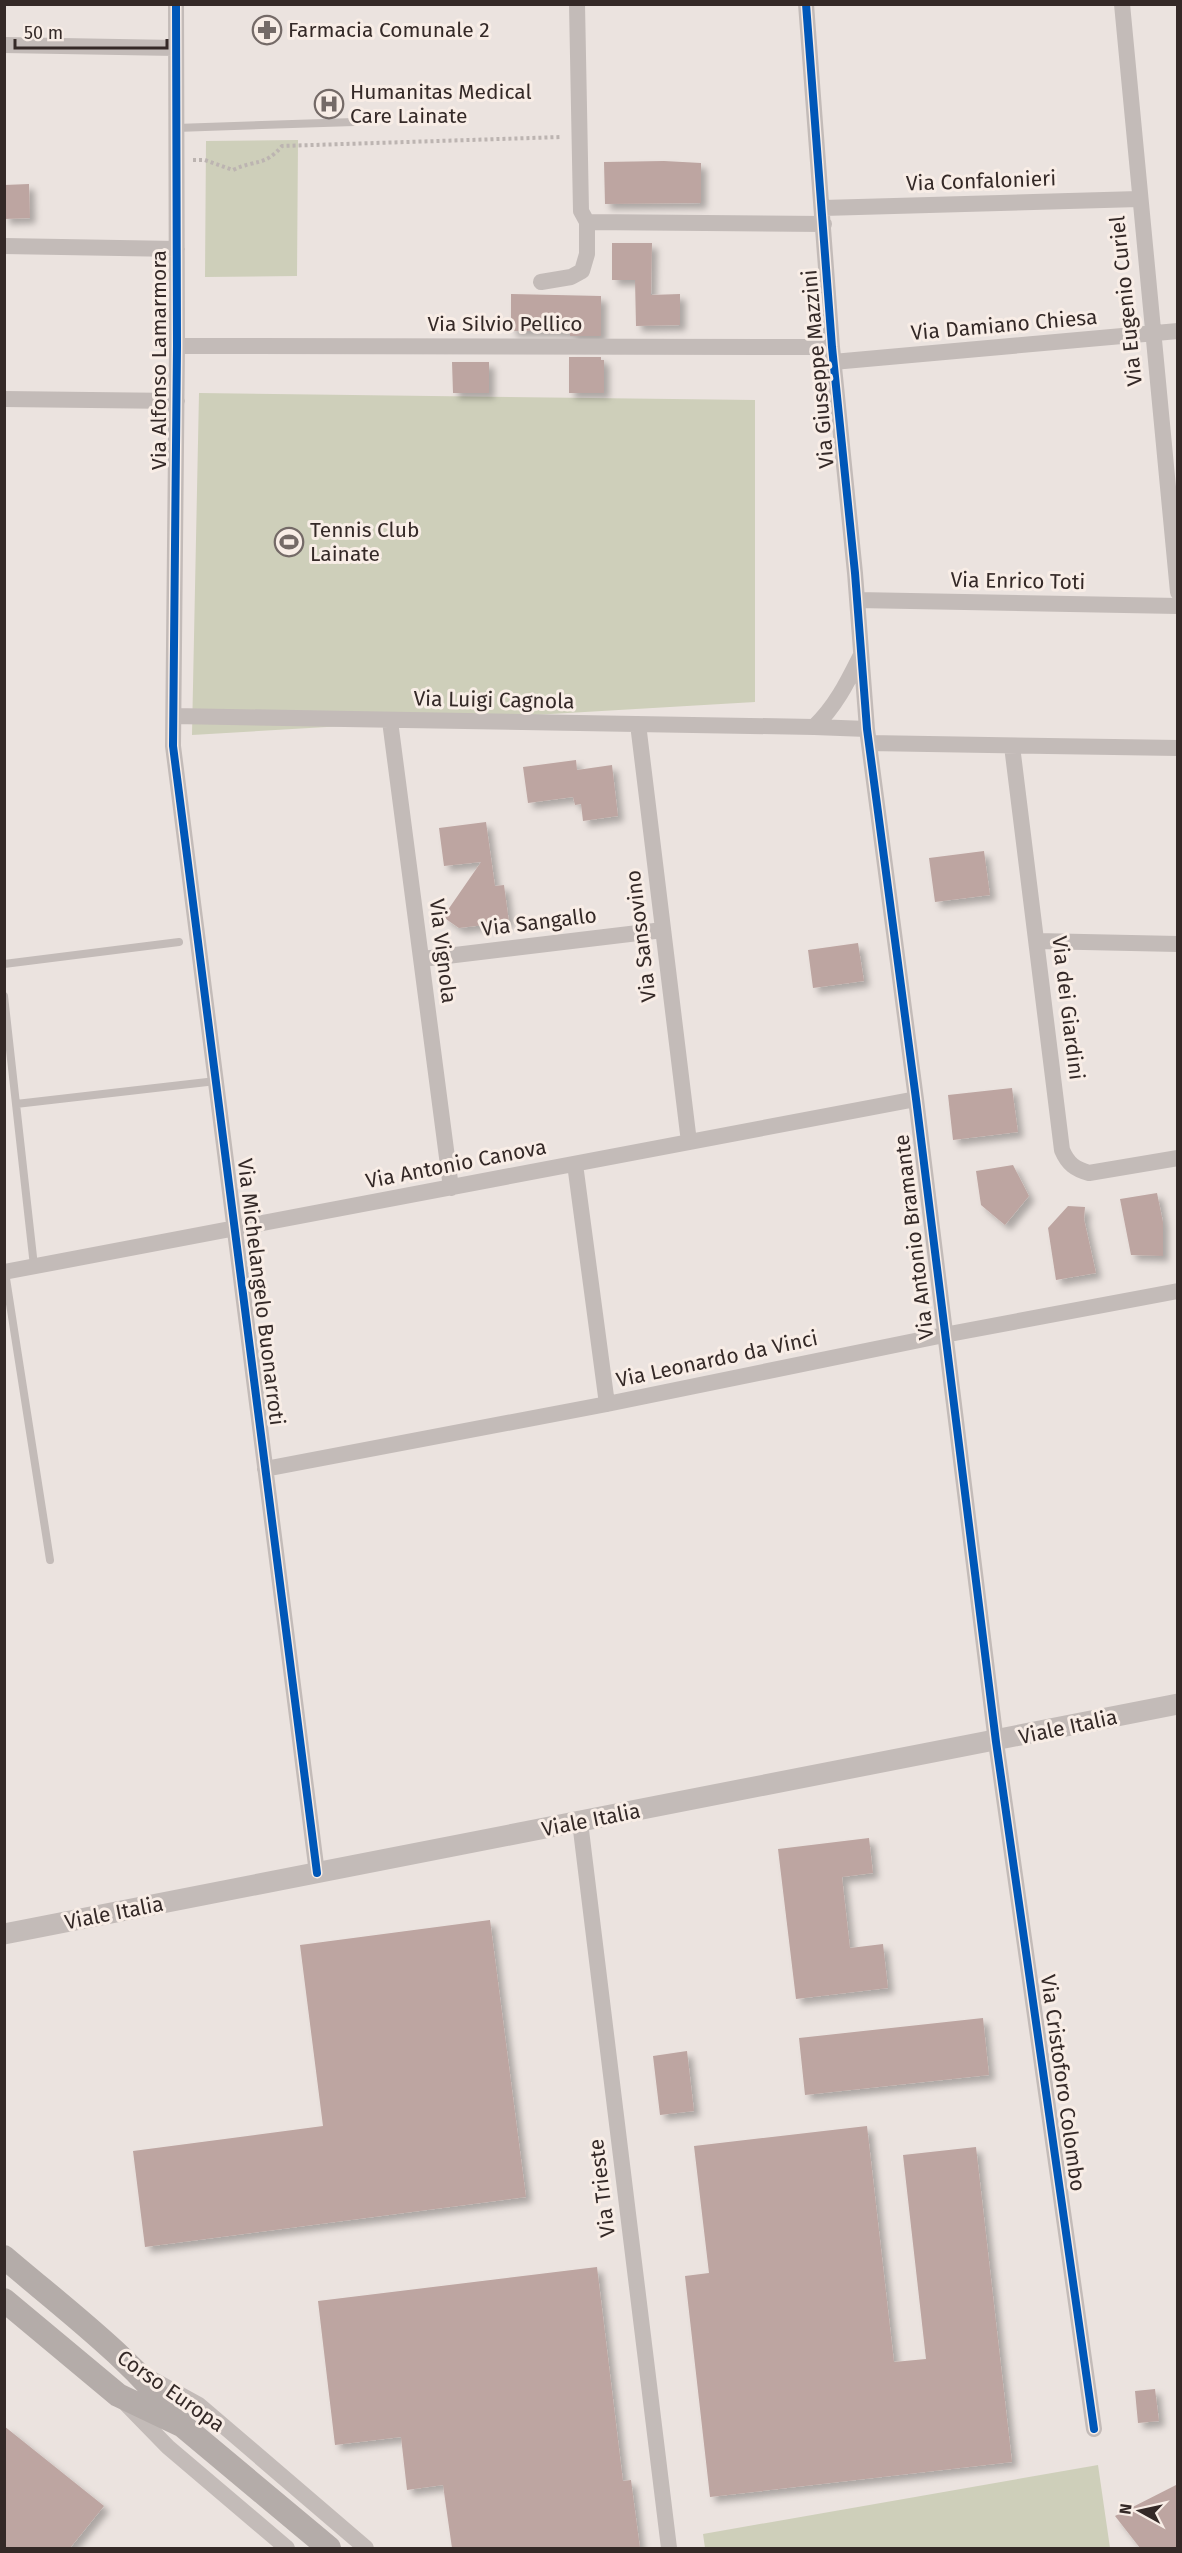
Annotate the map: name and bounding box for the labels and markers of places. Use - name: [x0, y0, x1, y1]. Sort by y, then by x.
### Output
- pharmacy icon: Farmacia Comunale 2: [251, 14, 283, 46]
- place label: Farmacia Comunale 2: [288, 17, 490, 43]
- place label: Humanitas Medical Care Lainate: [350, 79, 532, 129]
- hospital icon: Humanitas Medical Care Lainate: [313, 88, 345, 120]
- place label: Tennis Club Lainate: [310, 517, 419, 567]
- sports icon: Tennis Club Lainate: [273, 526, 305, 558]

